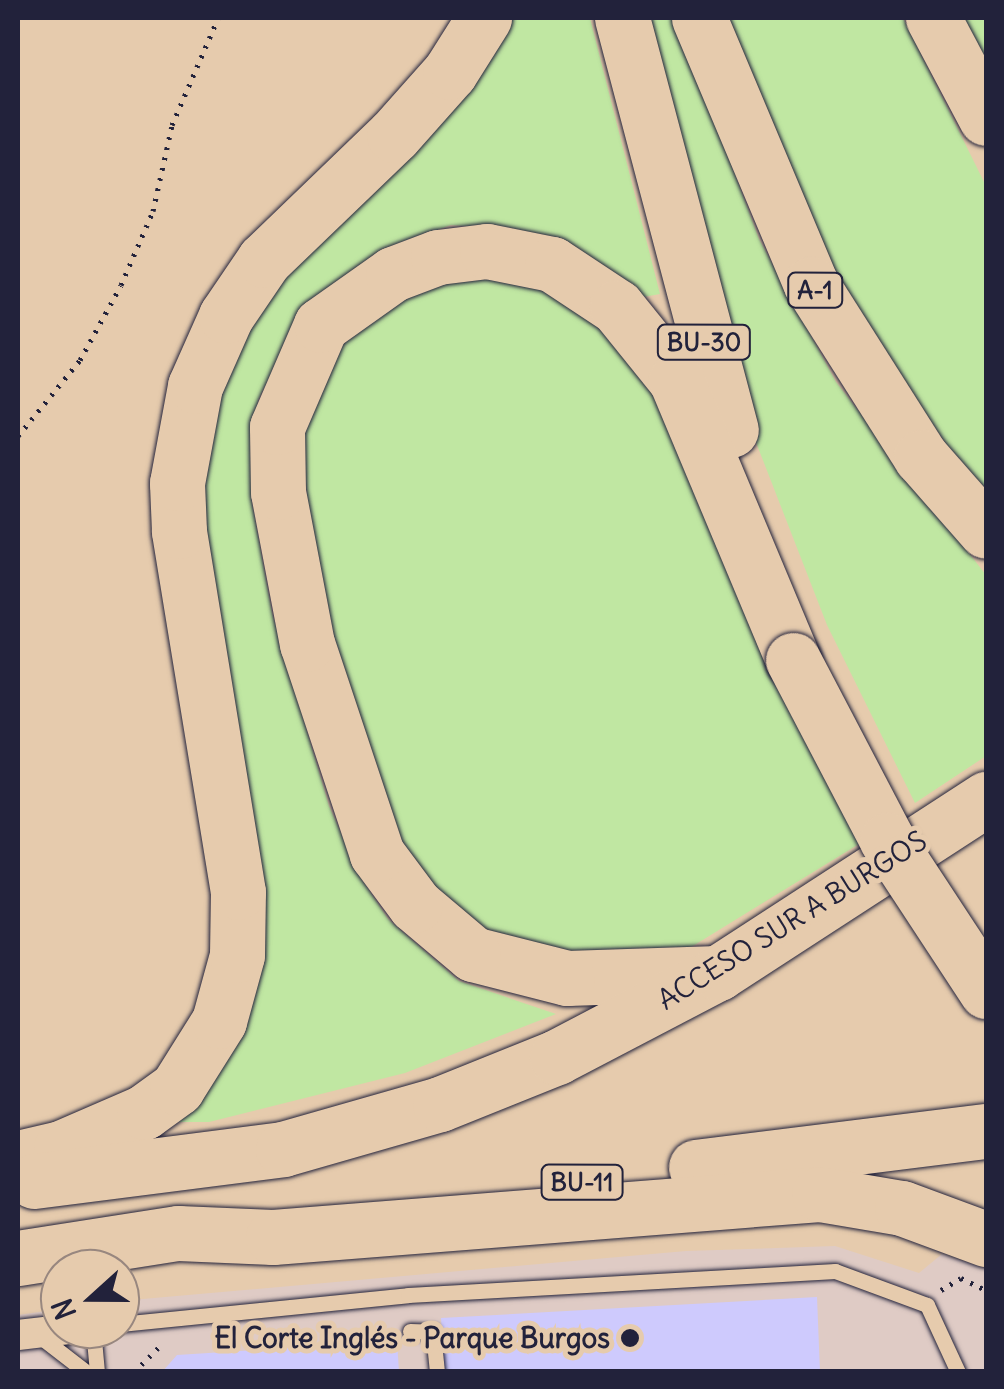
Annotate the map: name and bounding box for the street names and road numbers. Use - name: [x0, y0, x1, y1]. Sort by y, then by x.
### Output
- road number: A-1: [785, 270, 845, 310]
- road number: BU-30: [656, 322, 752, 362]
- street label: ACCESO SUR A BURGOS: [651, 823, 933, 1017]
- road number: BU-11: [540, 1162, 624, 1202]

